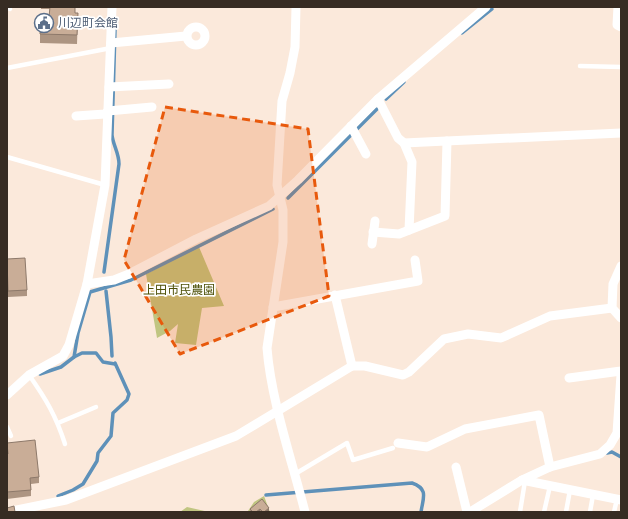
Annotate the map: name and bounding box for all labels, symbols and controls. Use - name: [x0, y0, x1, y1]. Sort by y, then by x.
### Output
- public building icon: 川辺町会館: [33, 12, 55, 34]
- place label: 川辺町会館: [58, 15, 118, 30]
- park label: 上田市民農園: [143, 282, 215, 297]

